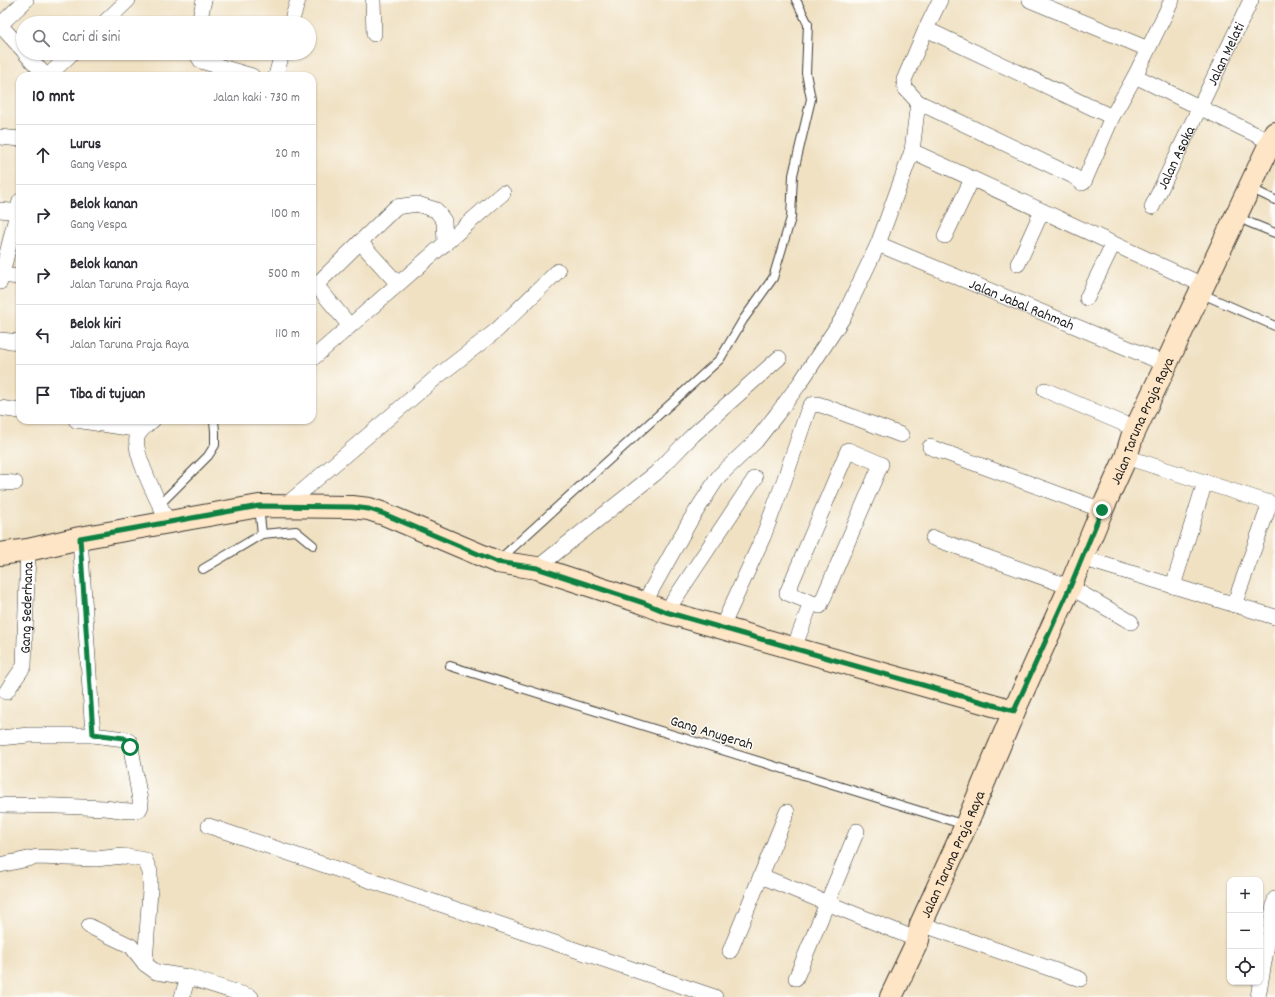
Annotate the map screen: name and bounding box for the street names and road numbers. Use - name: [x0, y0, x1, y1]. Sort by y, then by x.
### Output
- street label: Jalan Melati: [1203, 19, 1252, 90]
- street label: Jalan Asoka: [1153, 122, 1203, 194]
- street label: Jalan Jabal Rahmah: [965, 274, 1077, 338]
- street label: Jalan Taruna Praja Raya: [1106, 353, 1181, 489]
- street label: Gang Sederhana: [15, 560, 41, 654]
- street label: Gang Anugerah: [667, 711, 756, 757]
- street label: Jalan Taruna Praja Raya: [916, 787, 993, 922]

